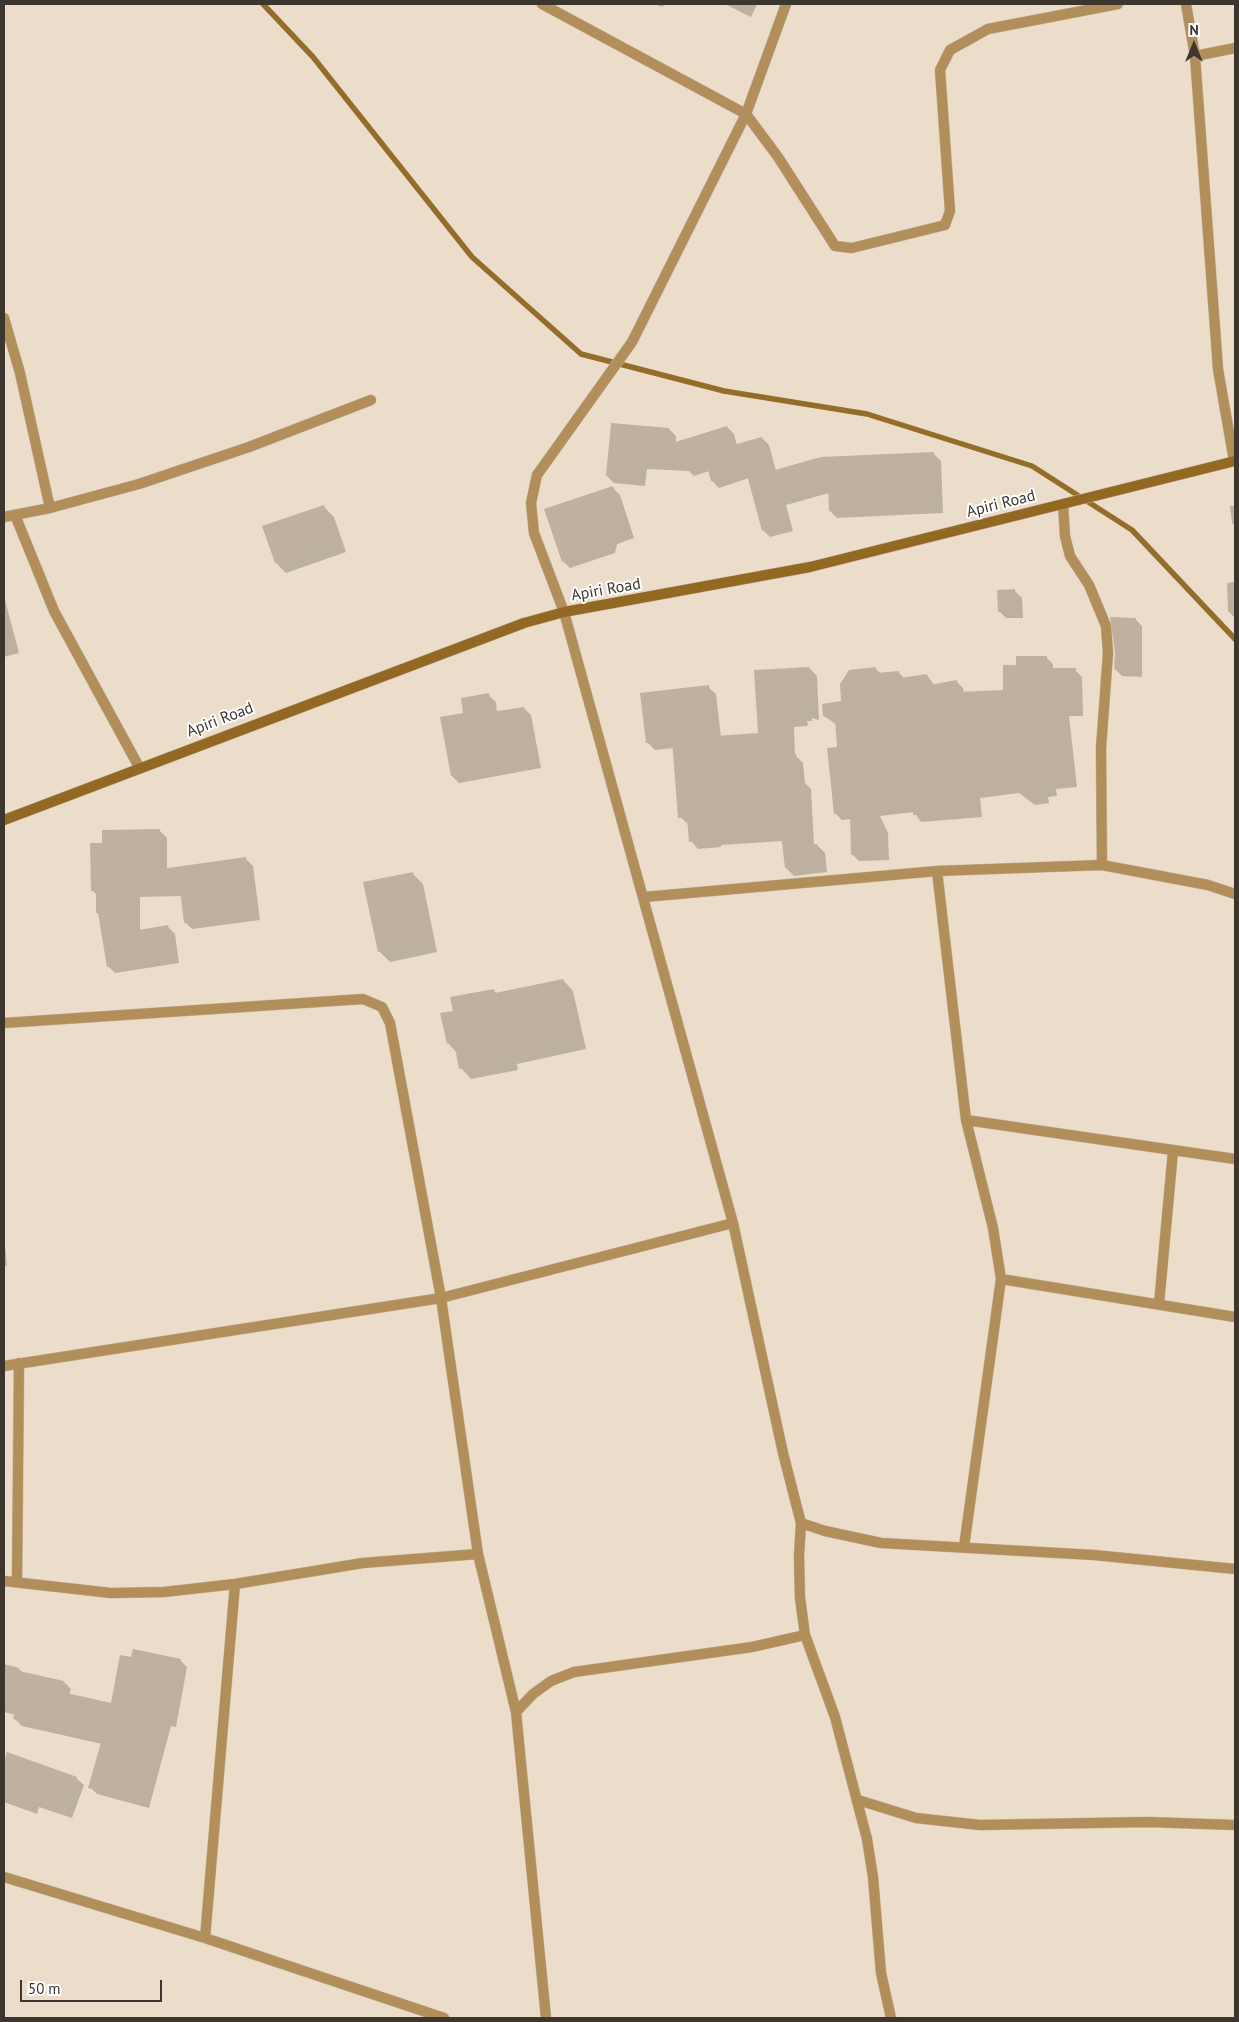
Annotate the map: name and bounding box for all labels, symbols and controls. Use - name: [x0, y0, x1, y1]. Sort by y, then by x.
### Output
- north arrow: [1169, 20, 1219, 70]
- text: N: [1189, 21, 1199, 39]
- street label: Apiri Road: [965, 486, 1037, 522]
- street label: Apiri Road: [570, 574, 642, 606]
- street label: Apiri Road: [184, 698, 256, 742]
- scale bar: [22, 1970, 165, 2002]
- text: 50 m: [28, 1979, 61, 1998]

